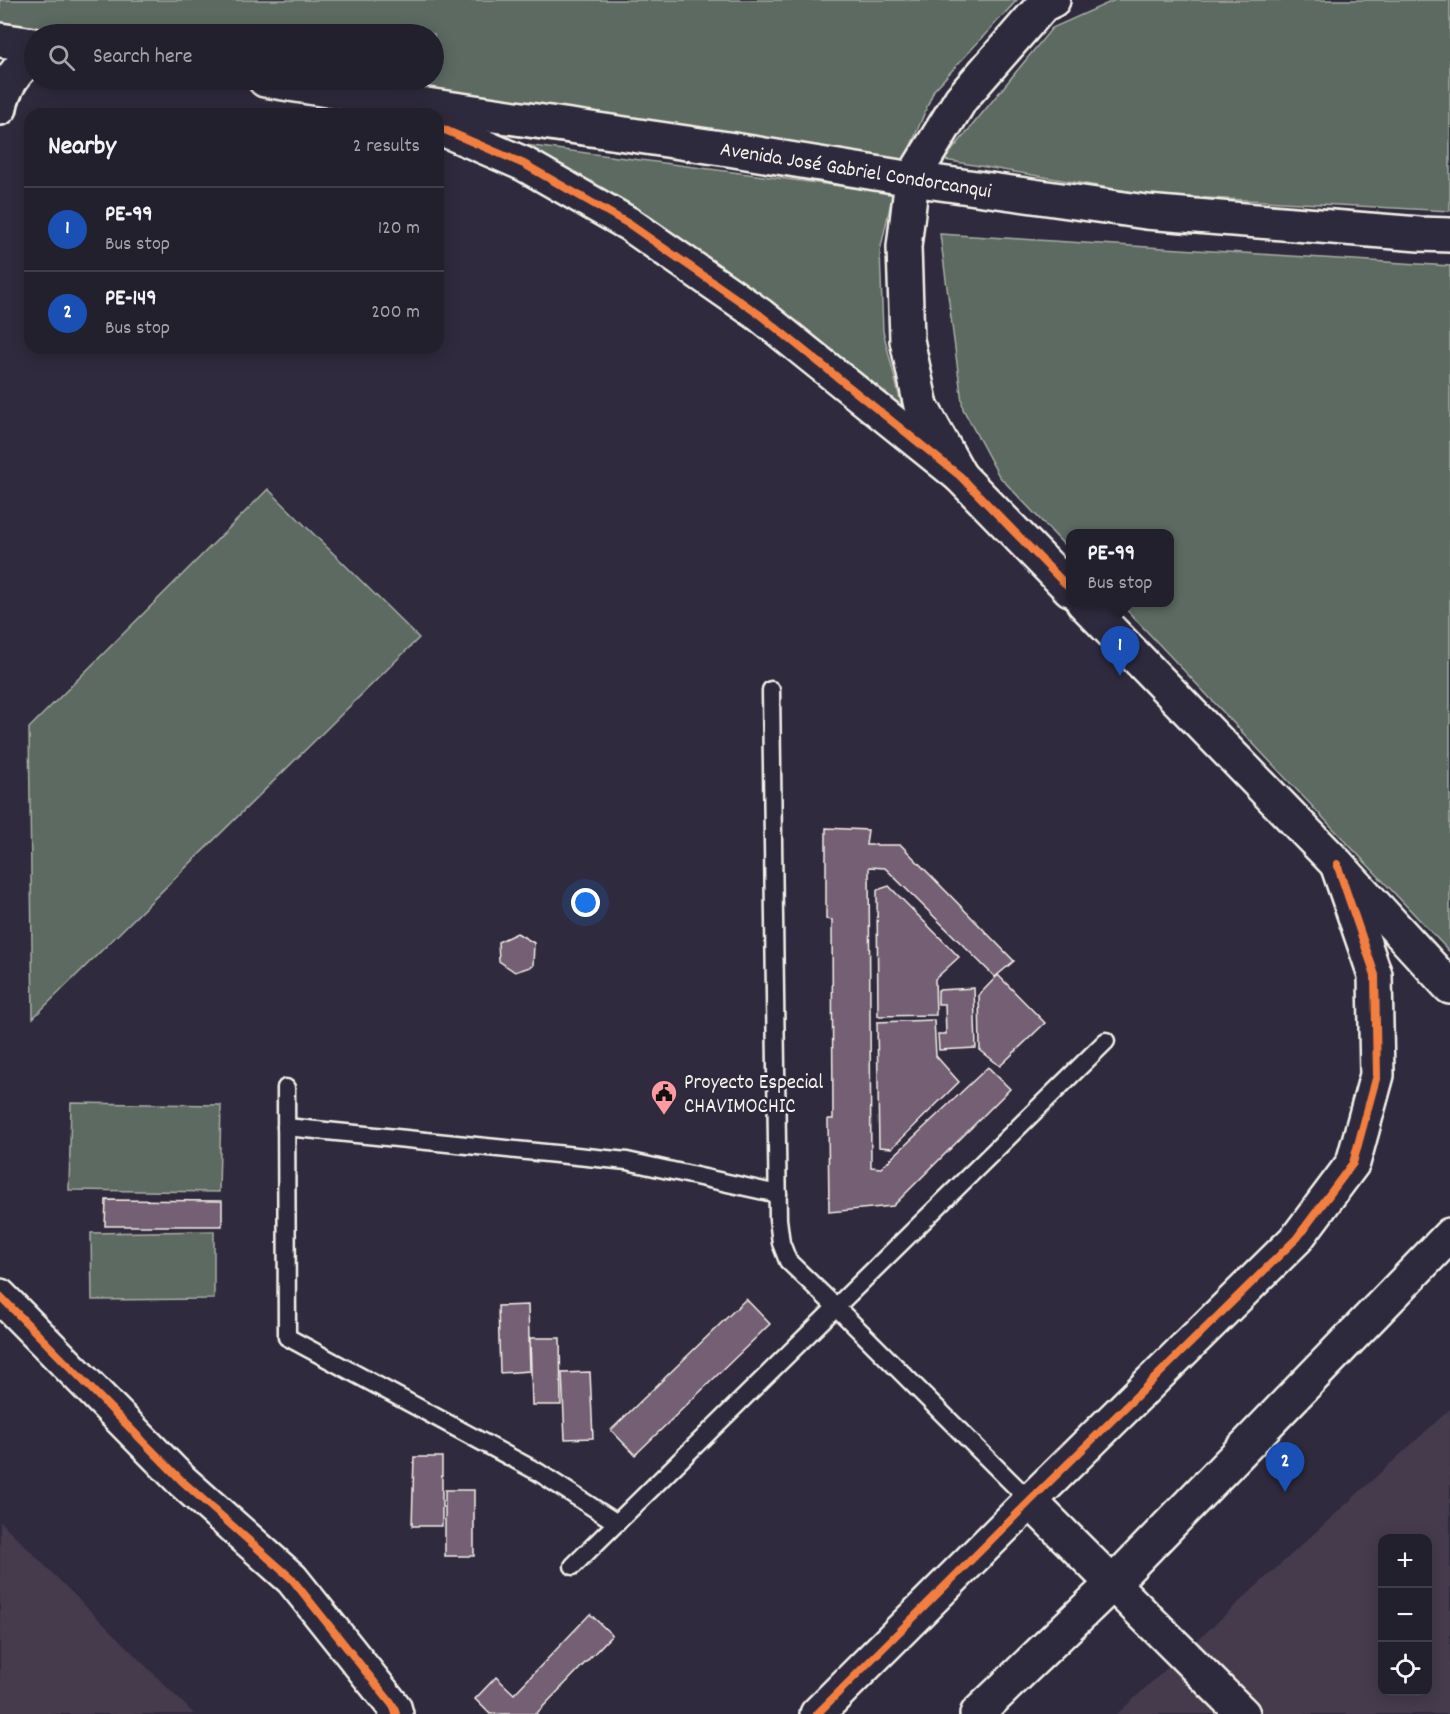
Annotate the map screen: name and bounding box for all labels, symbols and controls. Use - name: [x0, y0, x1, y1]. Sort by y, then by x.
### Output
- search box: [24, 24, 444, 90]
- icon: search: [45, 41, 78, 74]
- text: Search here: [93, 42, 192, 73]
- text: Nearby: [48, 129, 116, 166]
- text: 2 results: [353, 133, 420, 161]
- street label: Avenida José Gabriel Condorcanqui: [718, 136, 993, 208]
- text: PE-99: [105, 200, 153, 231]
- text: 1: [65, 215, 70, 243]
- text: 120 m: [378, 215, 420, 243]
- text: Bus stop: [105, 231, 170, 259]
- text: PE-149: [105, 284, 157, 315]
- text: 2: [63, 299, 72, 327]
- text: 200 m: [371, 299, 420, 327]
- text: Bus stop: [105, 315, 170, 343]
- popup: [1066, 529, 1174, 607]
- text: PE-99: [1087, 539, 1135, 570]
- text: Bus stop: [1087, 570, 1153, 598]
- pin: 1: [1100, 626, 1140, 676]
- your location: [571, 888, 600, 917]
- place label: Proyecto Especial CHAVIMOCHIC: [684, 1069, 823, 1123]
- public building icon: Proyecto Especial CHAVIMOCHIC: [649, 1078, 679, 1116]
- pin: 2: [1266, 1442, 1304, 1492]
- map controls: [1378, 1534, 1432, 1696]
- button: +: [1378, 1534, 1432, 1588]
- button: −: [1378, 1588, 1432, 1642]
- button: locate: [1378, 1642, 1432, 1696]

